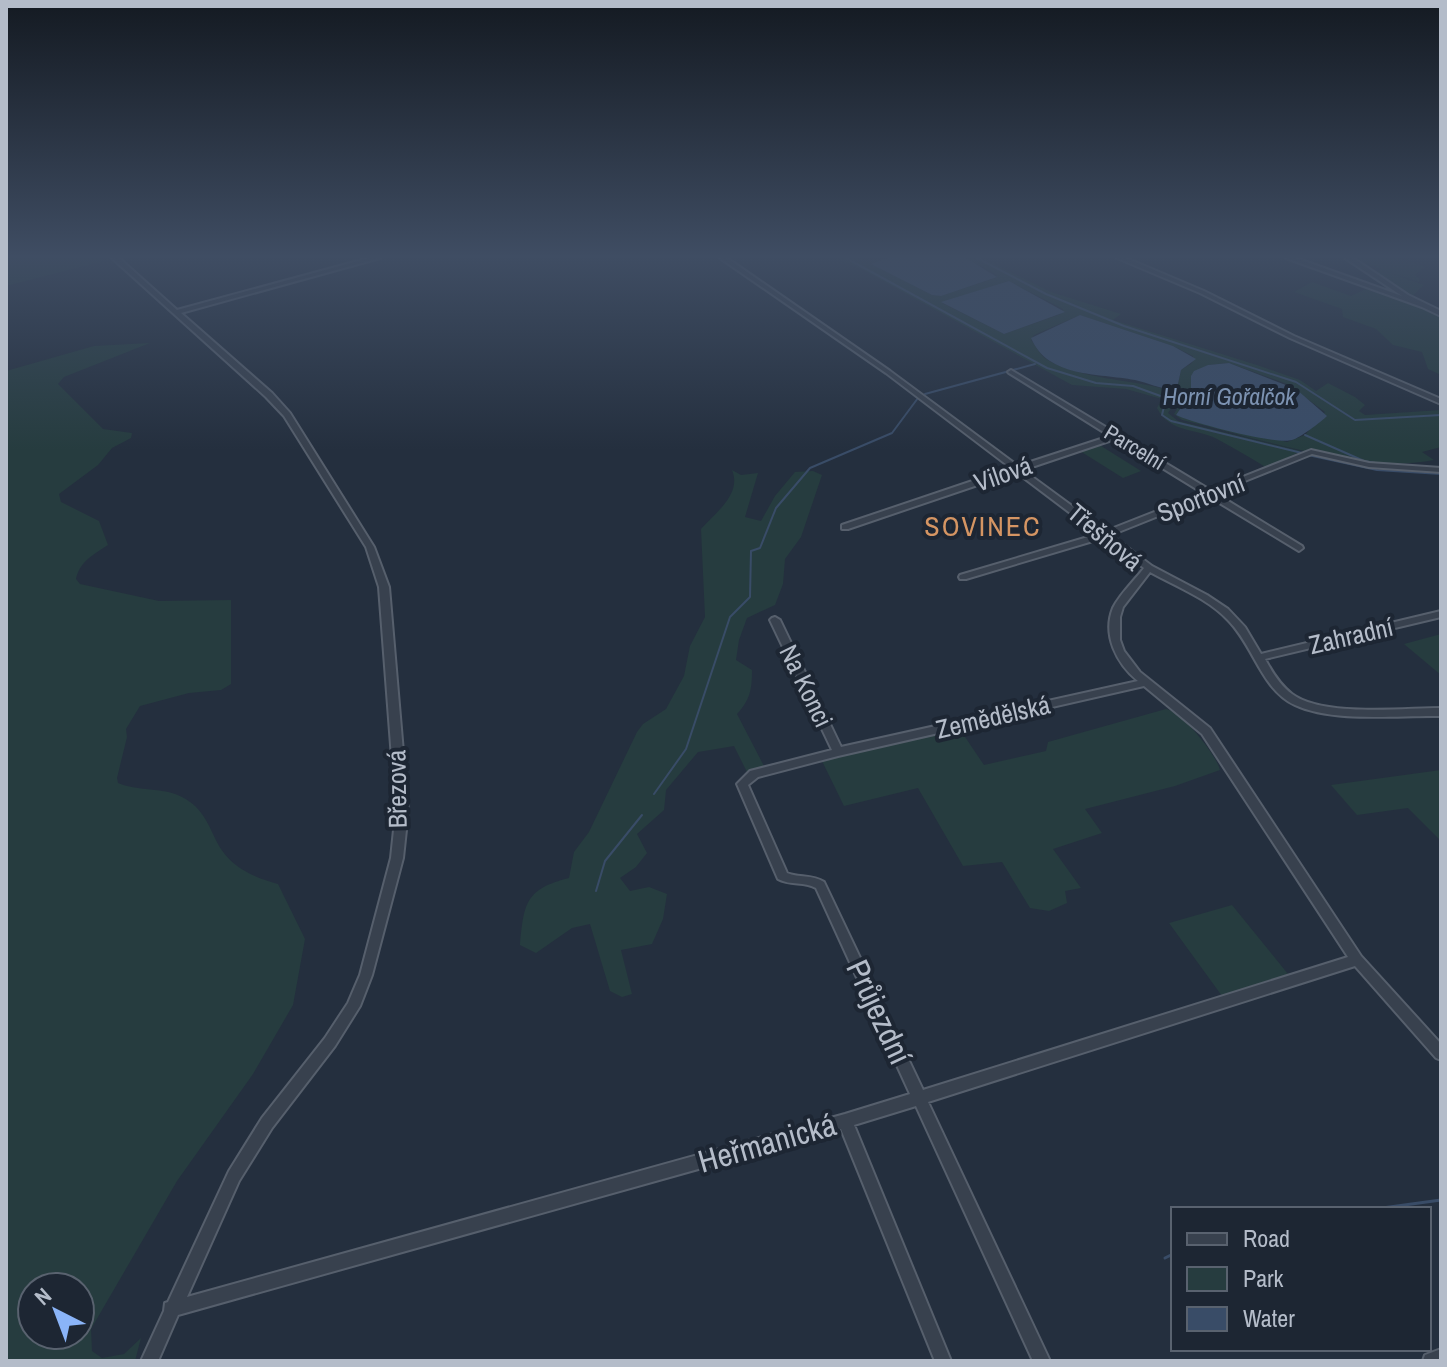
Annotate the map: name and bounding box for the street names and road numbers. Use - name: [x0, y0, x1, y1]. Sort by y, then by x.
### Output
- street label: Parcelní: [1099, 417, 1172, 477]
- street label: Vilová: [969, 447, 1037, 500]
- street label: Sportovní: [1152, 464, 1251, 530]
- street label: Třešňová: [1060, 495, 1150, 578]
- street label: Zahradní: [1305, 609, 1397, 662]
- street label: Na Konci: [771, 639, 841, 733]
- street label: Zemědělská: [932, 686, 1054, 747]
- street label: Březová: [378, 749, 415, 828]
- street label: Průjezdní: [837, 952, 923, 1072]
- street label: Heřmanická: [693, 1102, 841, 1183]

